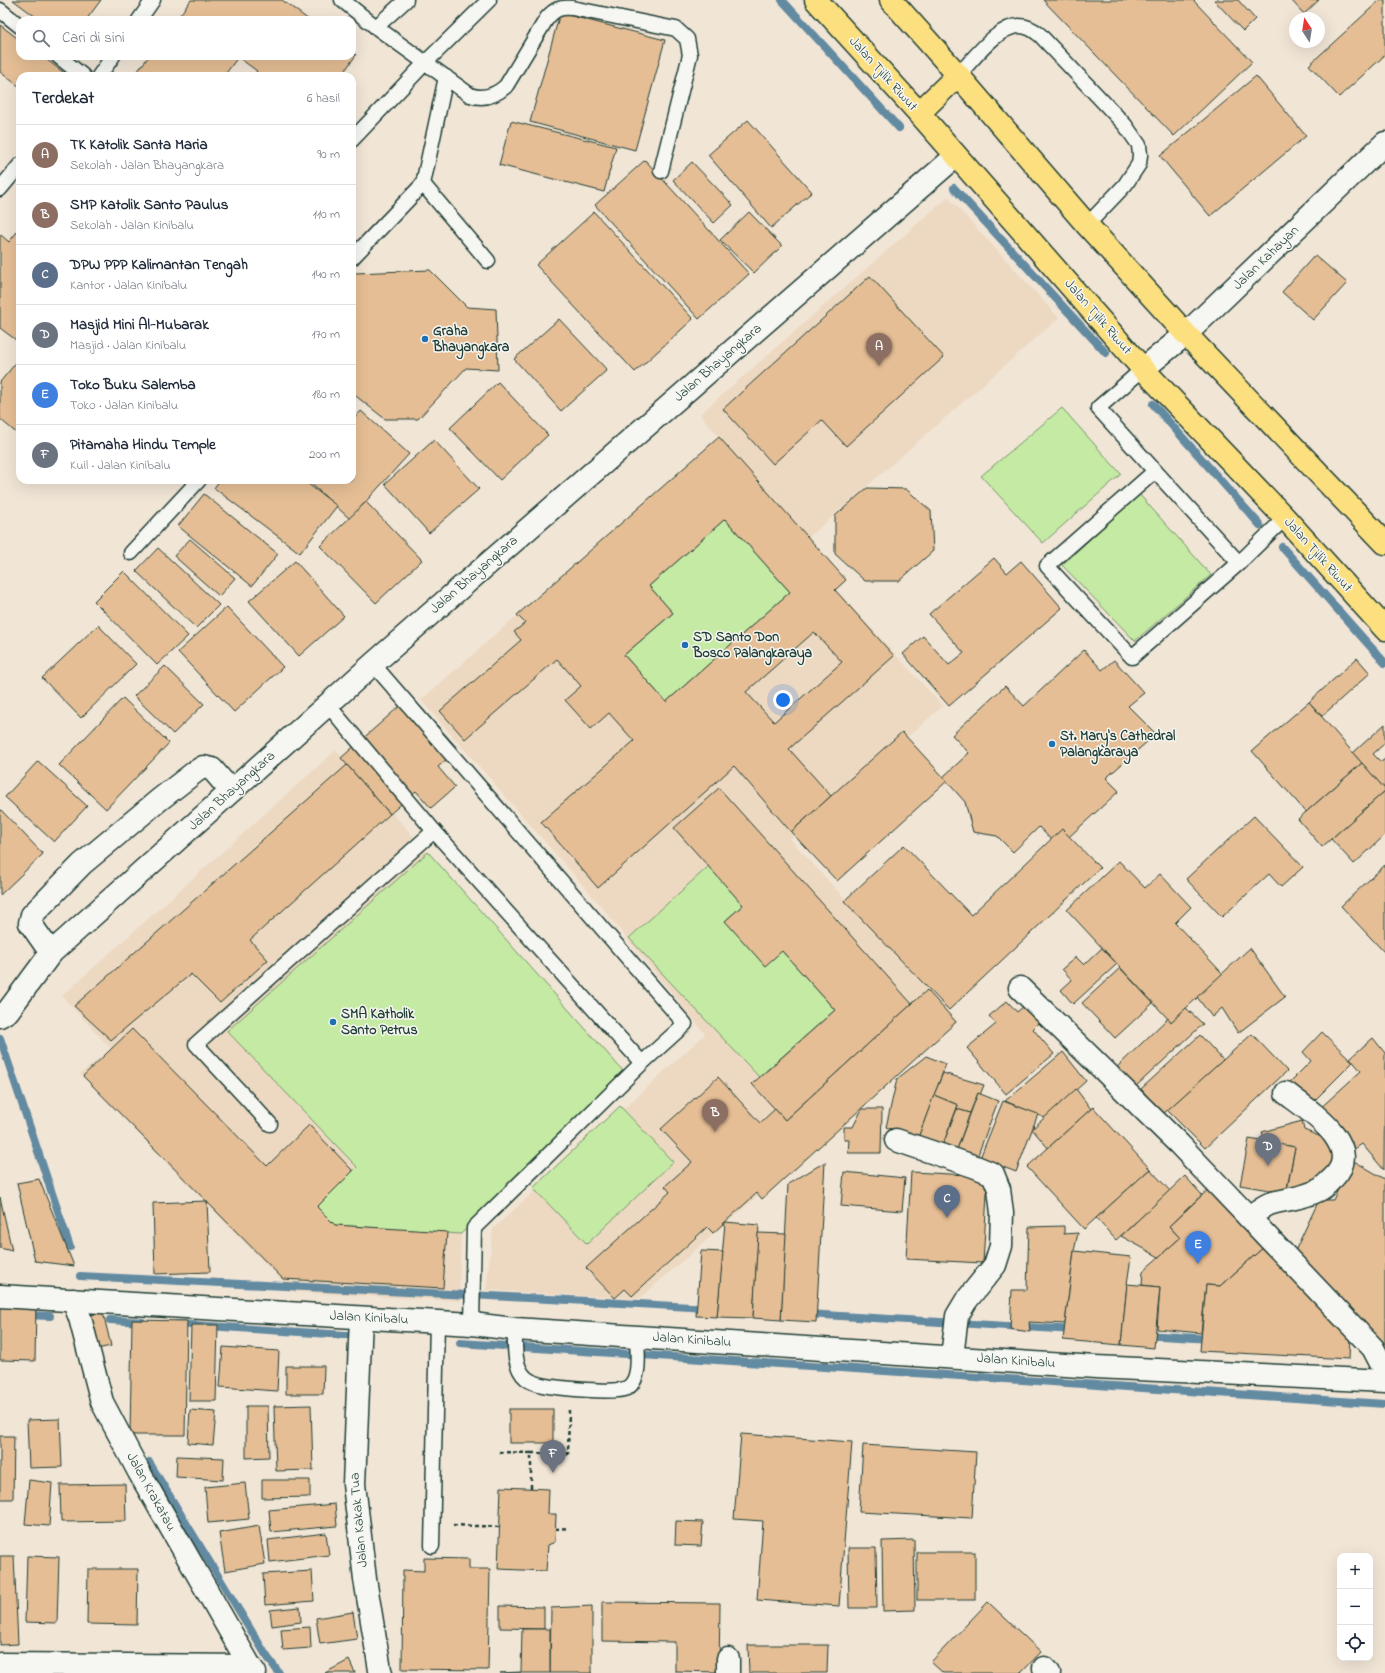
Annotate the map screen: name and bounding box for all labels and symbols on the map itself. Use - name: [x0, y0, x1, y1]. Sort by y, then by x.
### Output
- north arrow: [1289, 12, 1325, 48]
- street label: Jalan Tjilik Riwut: [844, 32, 923, 116]
- street label: Jalan Kahayan: [1228, 221, 1305, 296]
- street label: Jalan Tjilik Riwut: [1059, 274, 1137, 360]
- street label: Jalan Bhayangkara: [669, 319, 767, 408]
- place label: Graha Bhayangkara: [432, 321, 510, 360]
- pin: A: [866, 333, 892, 366]
- marker: Graha Bhayangkara: [420, 334, 430, 344]
- street label: Jalan Tjilik Riwut: [1279, 513, 1358, 597]
- street label: Jalan Bhayangkara: [425, 531, 523, 620]
- place label: SD Santo Don Bosco Palangkaraya: [692, 627, 813, 666]
- marker: SD Santo Don Bosco Palangkaraya: [680, 640, 690, 650]
- your location: [773, 690, 793, 710]
- place label: St. Mary's Cathedral Palangkaraya: [1060, 726, 1176, 765]
- marker: St. Mary's Cathedral Palangkaraya: [1047, 739, 1057, 749]
- street label: Jalan Bhayangkara: [184, 746, 281, 837]
- place label: SMA Katholik Santo Petrus: [341, 1004, 418, 1041]
- marker: SMA Katholik Santo Petrus: [328, 1017, 338, 1027]
- pin: B: [702, 1099, 728, 1132]
- pin: D: [1255, 1133, 1281, 1166]
- pin: C: [934, 1185, 960, 1218]
- pin: E: [1185, 1231, 1211, 1264]
- street label: Jalan Kinibalu: [329, 1305, 409, 1331]
- street label: Jalan Kinibalu: [652, 1327, 732, 1353]
- street label: Jalan Kinibalu: [976, 1348, 1056, 1374]
- pin: F: [540, 1440, 566, 1473]
- street label: Jalan Krakatau: [121, 1449, 181, 1535]
- street label: Jalan Kakak Tua: [344, 1472, 374, 1568]

